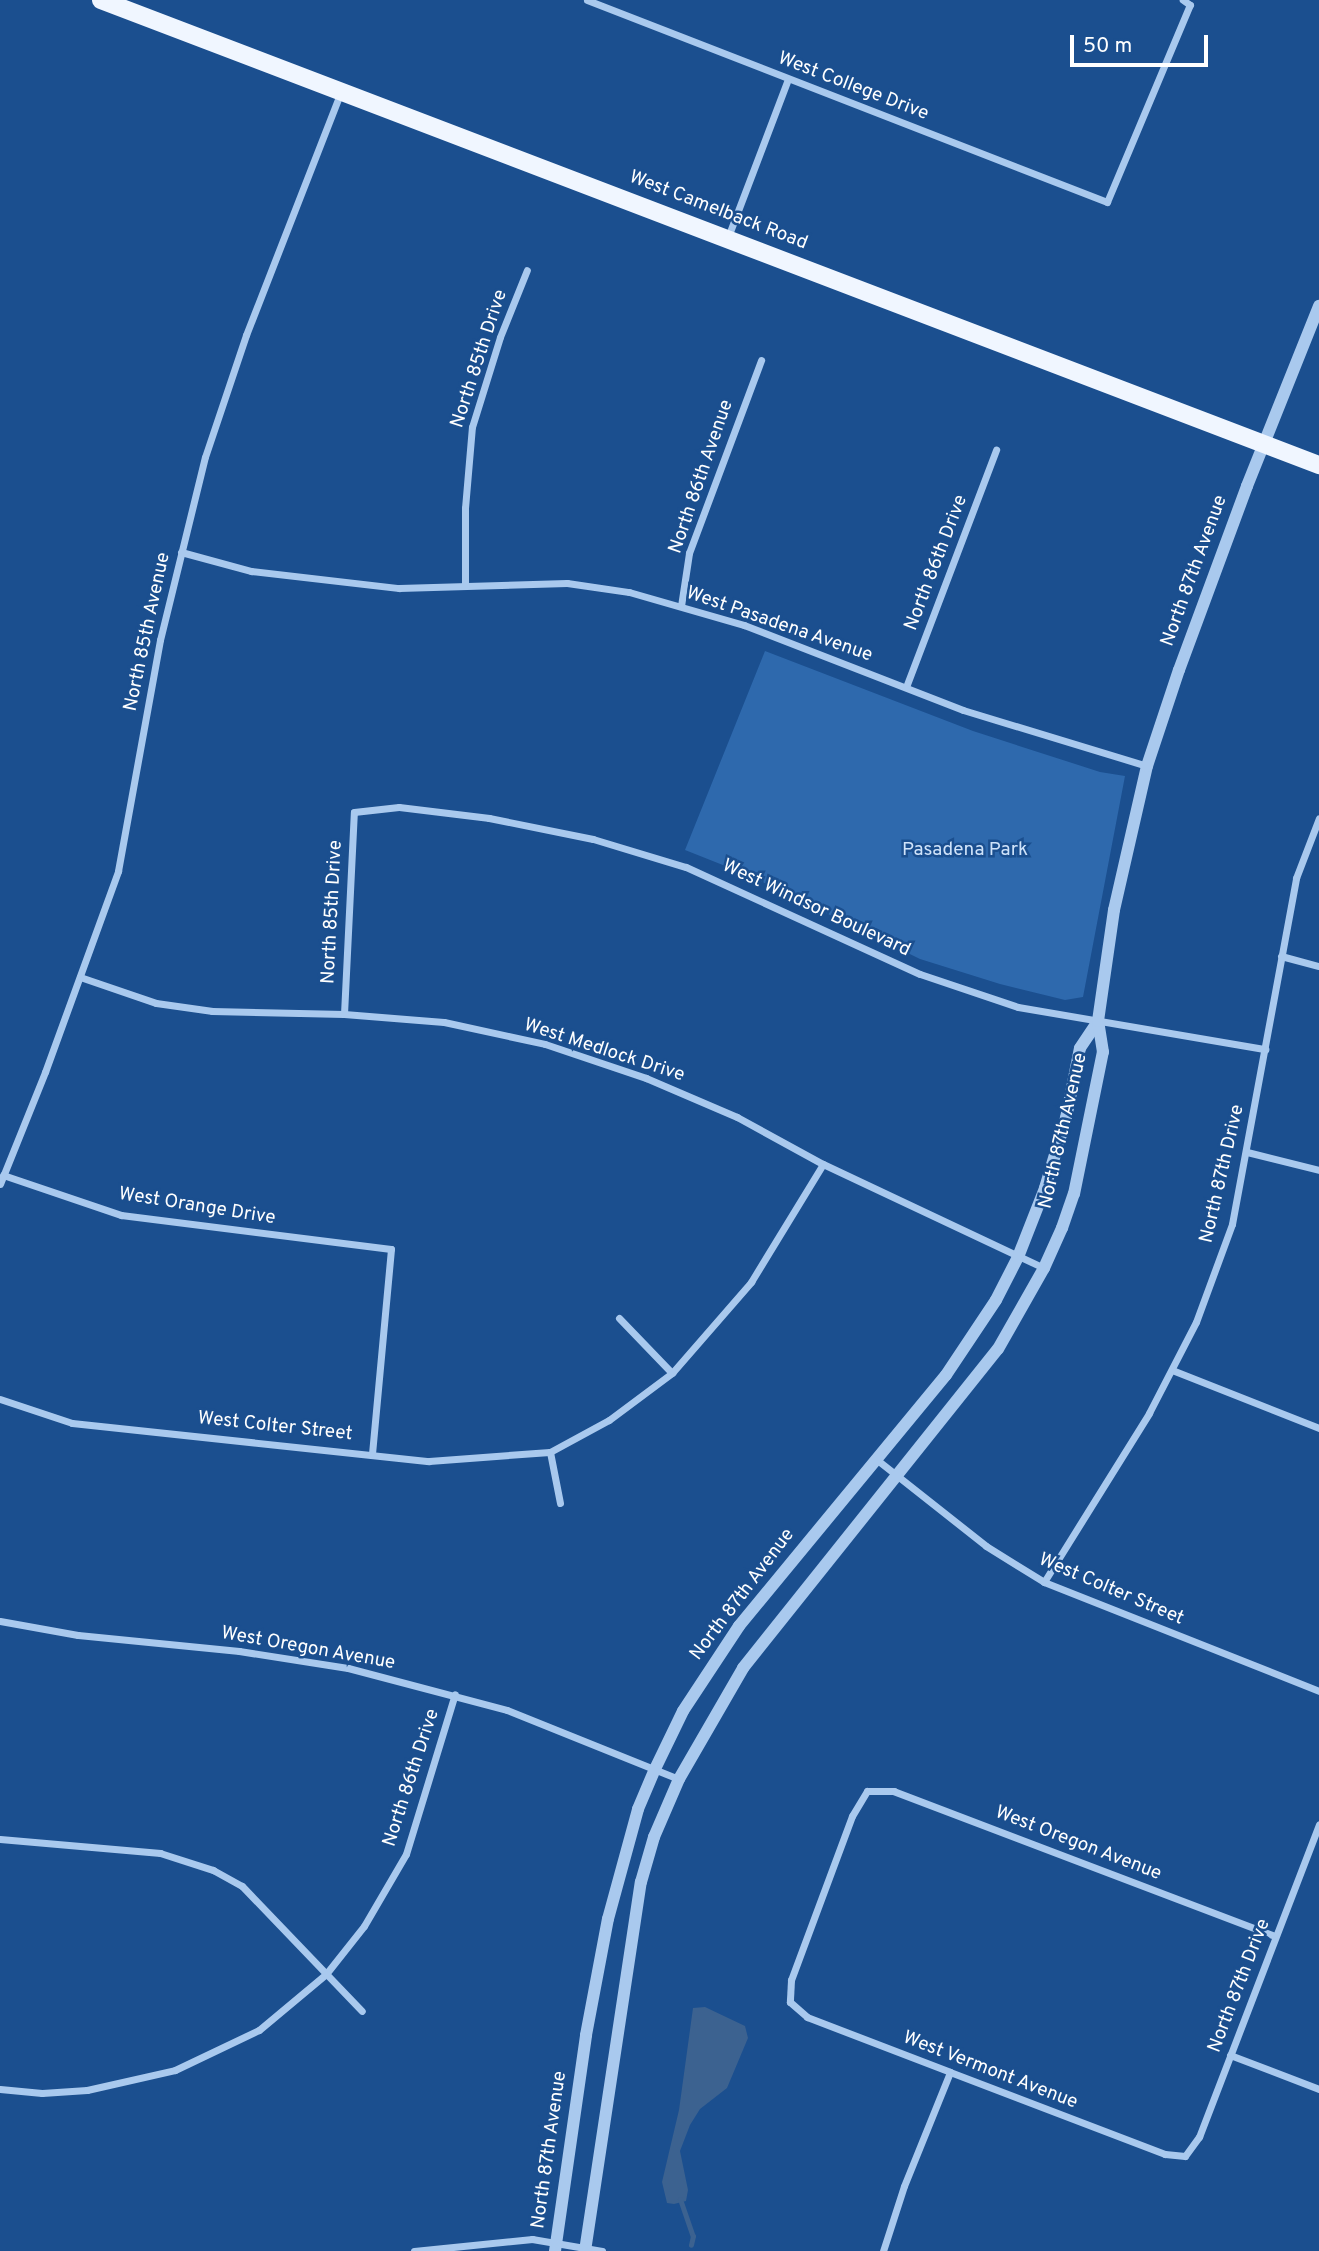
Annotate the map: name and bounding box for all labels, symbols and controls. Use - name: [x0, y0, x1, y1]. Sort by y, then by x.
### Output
- scale bar: [1074, 21, 1212, 65]
- text: 50 m: [1083, 33, 1132, 60]
- street label: West College Drive: [774, 48, 932, 126]
- street label: West Camelback Road: [626, 166, 810, 256]
- street label: North 85th Drive: [447, 287, 513, 431]
- street label: North 86th Avenue: [665, 397, 739, 557]
- street label: North 86th Drive: [901, 492, 973, 634]
- street label: North 87th Avenue: [1157, 492, 1233, 650]
- street label: North 85th Avenue: [120, 550, 176, 714]
- street label: West Pasadena Avenue: [682, 582, 876, 668]
- street label: North 85th Drive: [318, 839, 348, 985]
- park label: Pasadena Park: [902, 840, 1028, 862]
- street label: West Windsor Boulevard: [718, 855, 914, 963]
- street label: West Medlock Drive: [521, 1014, 687, 1088]
- street label: North 87th Avenue: [1035, 1051, 1093, 1211]
- street label: North 87th Drive: [1196, 1103, 1250, 1245]
- street label: West Orange Drive: [117, 1183, 277, 1231]
- street label: West Colter Street: [196, 1408, 354, 1446]
- street label: North 87th Avenue: [686, 1524, 800, 1666]
- street label: West Colter Street: [1035, 1549, 1187, 1631]
- street label: West Oregon Avenue: [219, 1622, 397, 1676]
- street label: North 86th Drive: [379, 1706, 445, 1850]
- street label: West Oregon Avenue: [991, 1802, 1165, 1886]
- street label: North 87th Drive: [1204, 1916, 1276, 2056]
- street label: West Vermont Avenue: [899, 2027, 1081, 2115]
- street label: North 87th Avenue: [528, 2069, 572, 2231]

